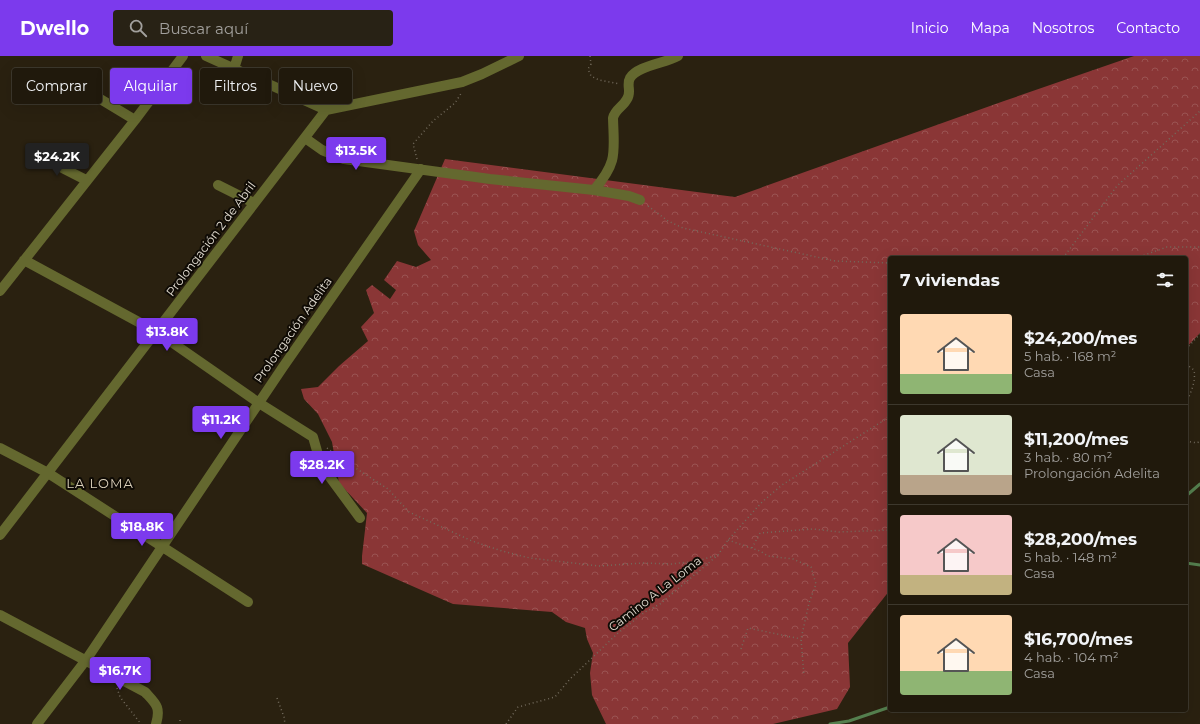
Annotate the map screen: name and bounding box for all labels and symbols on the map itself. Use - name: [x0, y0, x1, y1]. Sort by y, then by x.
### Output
- pin: $13.5K: [323, 137, 389, 171]
- pin: $24.2K: [24, 143, 90, 177]
- street label: Prolongación 2 de Abril: [163, 178, 259, 299]
- street label: Prolongación Adelita: [250, 274, 335, 385]
- pin: $13.8K: [134, 318, 200, 352]
- pin: $11.2K: [188, 406, 254, 440]
- pin: $28.2K: [289, 451, 355, 485]
- district label: LA LOMA: [66, 475, 134, 491]
- pin: $18.8K: [109, 513, 175, 547]
- street label: Camino A La Loma: [605, 553, 704, 634]
- pin: $16.7K: [87, 657, 153, 691]

